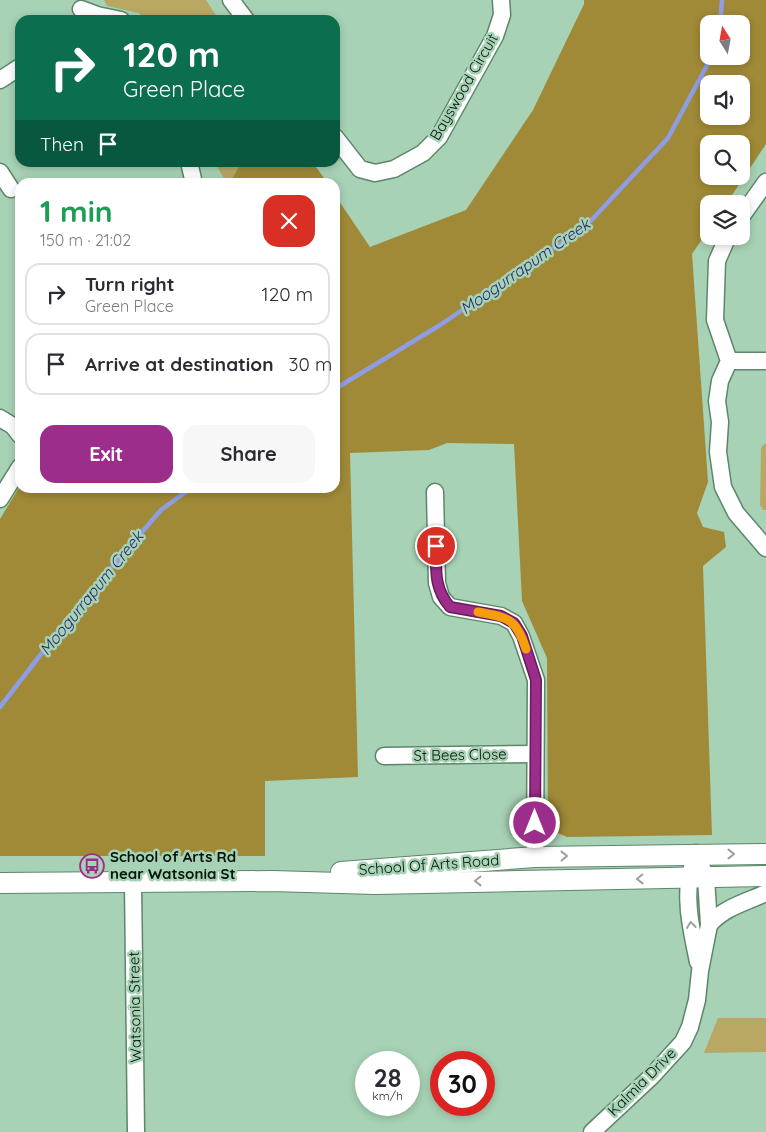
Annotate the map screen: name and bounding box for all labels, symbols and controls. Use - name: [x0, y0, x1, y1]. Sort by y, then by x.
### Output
- north arrow: [700, 15, 750, 65]
- map controls: [700, 15, 750, 245]
- street label: Bayswood Circuit: [425, 30, 502, 143]
- text: 120 m: [123, 32, 220, 76]
- icon: right: [40, 35, 105, 100]
- text: Green Place: [123, 75, 245, 103]
- button: sound: [700, 75, 750, 125]
- icon: arrive: [94, 130, 122, 158]
- text: Then: [40, 132, 84, 156]
- button: search: [700, 135, 750, 185]
- text: 1 min: [40, 192, 113, 230]
- button: close: [263, 195, 315, 247]
- button: layers: [700, 195, 750, 245]
- water label: Moogurrapum Creek: [456, 213, 595, 318]
- text: 150 m · 21:02: [40, 230, 131, 250]
- text: Turn right: [85, 272, 174, 296]
- icon: right: [42, 280, 70, 308]
- text: 120 m: [262, 282, 313, 306]
- text: Green Place: [85, 296, 174, 316]
- icon: arrive: [42, 350, 70, 378]
- text: Arrive at destination: [85, 352, 274, 376]
- text: 30 m: [289, 352, 332, 376]
- button: Exit: [40, 425, 173, 483]
- button: Share: [183, 425, 315, 483]
- pin: [415, 525, 457, 567]
- water label: Moogurrapum Creek: [35, 526, 148, 659]
- icon: arrive: [422, 532, 450, 560]
- street label: St Bees Close: [413, 744, 507, 765]
- position arrow: [508, 796, 560, 848]
- place label: School of Arts Rd near Watsonia St: [110, 847, 236, 883]
- one-way arrow: [727, 848, 735, 859]
- street label: School Of Arts Road: [358, 850, 500, 879]
- one-way arrow: [561, 851, 569, 862]
- bus stop icon: School of Arts Rd near Watsonia St: [79, 853, 105, 879]
- one-way arrow: [636, 874, 644, 884]
- one-way arrow: [473, 876, 481, 887]
- one-way arrow: [687, 921, 697, 929]
- street label: Watsonia Street: [124, 951, 145, 1063]
- street label: Kalmia Drive: [604, 1044, 680, 1120]
- speed limit sign: 30: [430, 1051, 495, 1116]
- text: 28: [374, 1062, 401, 1093]
- text: km/h: [372, 1088, 403, 1103]

